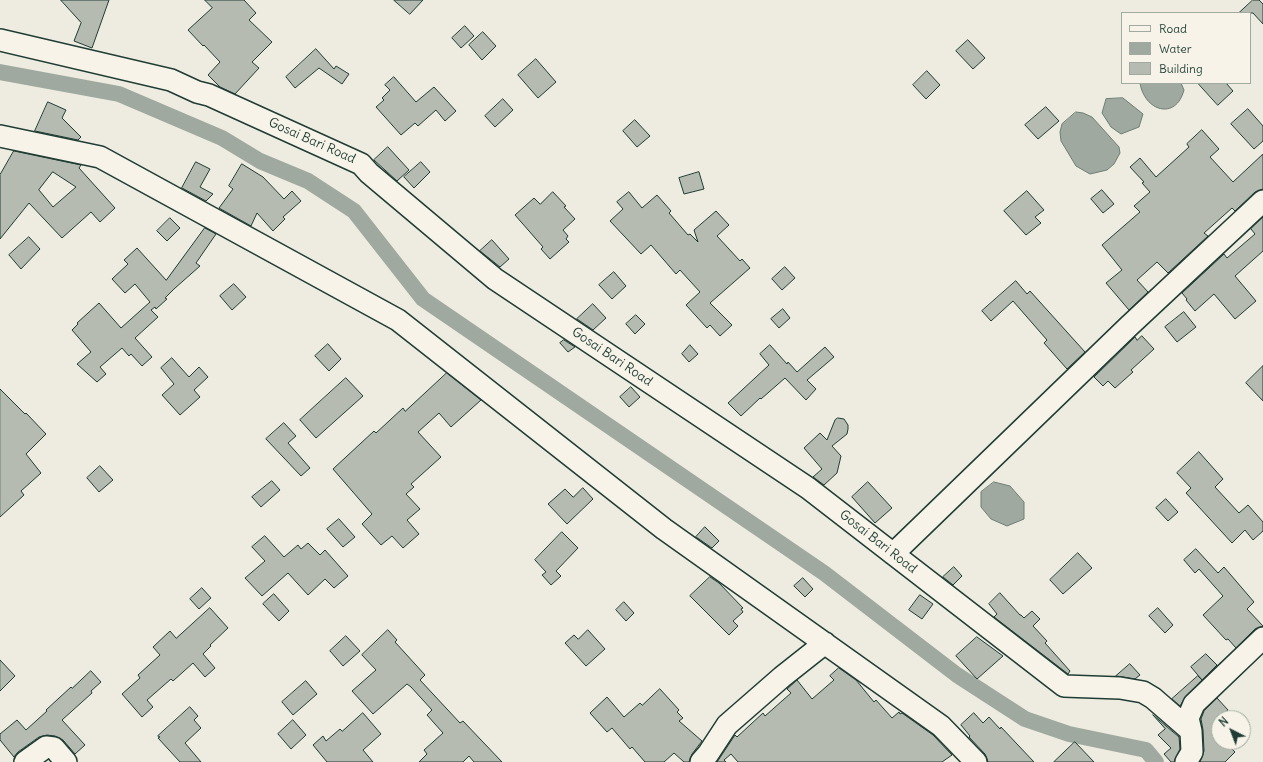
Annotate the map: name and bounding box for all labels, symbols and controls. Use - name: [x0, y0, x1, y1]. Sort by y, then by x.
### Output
- legend: [1121, 12, 1251, 84]
- text: Road: [1159, 21, 1187, 36]
- text: Water: [1159, 41, 1192, 56]
- text: Building: [1159, 61, 1203, 76]
- street label: Gosai Bari Road: [266, 115, 358, 167]
- street label: Gosai Bari Road: [569, 324, 655, 390]
- street label: Gosai Bari Road: [836, 507, 920, 577]
- north arrow: [1211, 710, 1251, 750]
- text: N: [1216, 714, 1231, 730]

